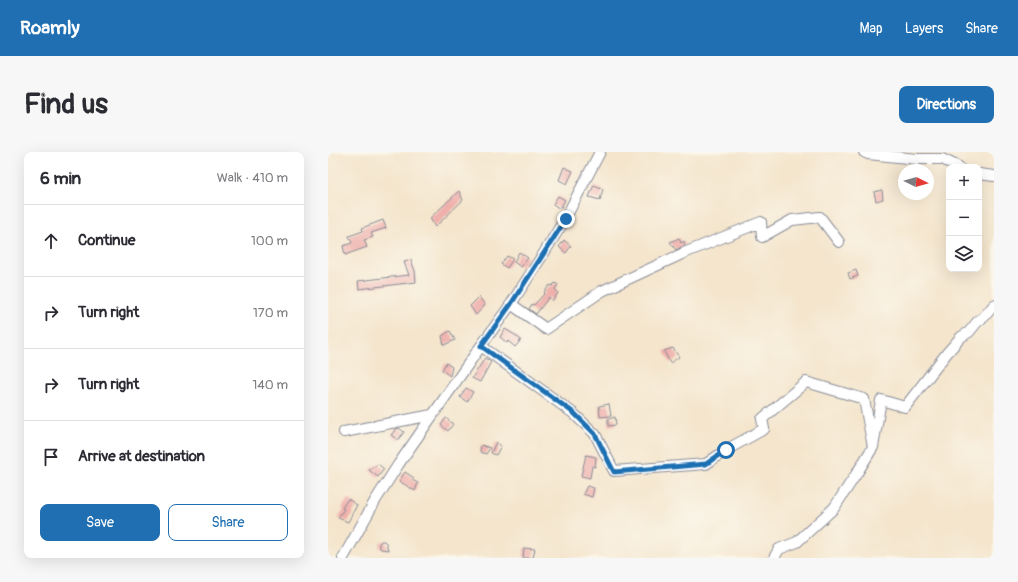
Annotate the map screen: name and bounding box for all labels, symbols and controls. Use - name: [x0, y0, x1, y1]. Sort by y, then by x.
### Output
- text: Roamly: [20, 16, 80, 40]
- text: Map: [860, 20, 883, 37]
- text: Layers: [905, 20, 943, 37]
- text: Share: [965, 20, 998, 37]
- button: Directions: [899, 86, 994, 123]
- text: Find us: [24, 87, 108, 122]
- north arrow: [898, 164, 934, 200]
- map controls: [946, 164, 982, 272]
- button: +: [946, 164, 982, 200]
- text: 6 min: [40, 168, 81, 189]
- text: Walk · 410 m: [217, 170, 288, 186]
- button: −: [946, 200, 982, 236]
- route end: [557, 210, 575, 228]
- icon: ahead: [40, 230, 62, 252]
- text: Continue: [78, 231, 136, 250]
- text: 100 m: [251, 233, 288, 249]
- button: layers: [946, 236, 982, 272]
- icon: right: [40, 302, 62, 324]
- text: Turn right: [78, 303, 139, 322]
- text: 170 m: [253, 305, 288, 321]
- icon: right: [40, 374, 62, 396]
- text: Turn right: [78, 375, 139, 394]
- text: 140 m: [252, 377, 288, 393]
- route start: [717, 441, 735, 459]
- icon: arrive: [40, 446, 62, 468]
- text: Arrive at destination: [78, 447, 205, 466]
- button: Save: [40, 504, 160, 541]
- button: Share: [168, 504, 288, 541]

